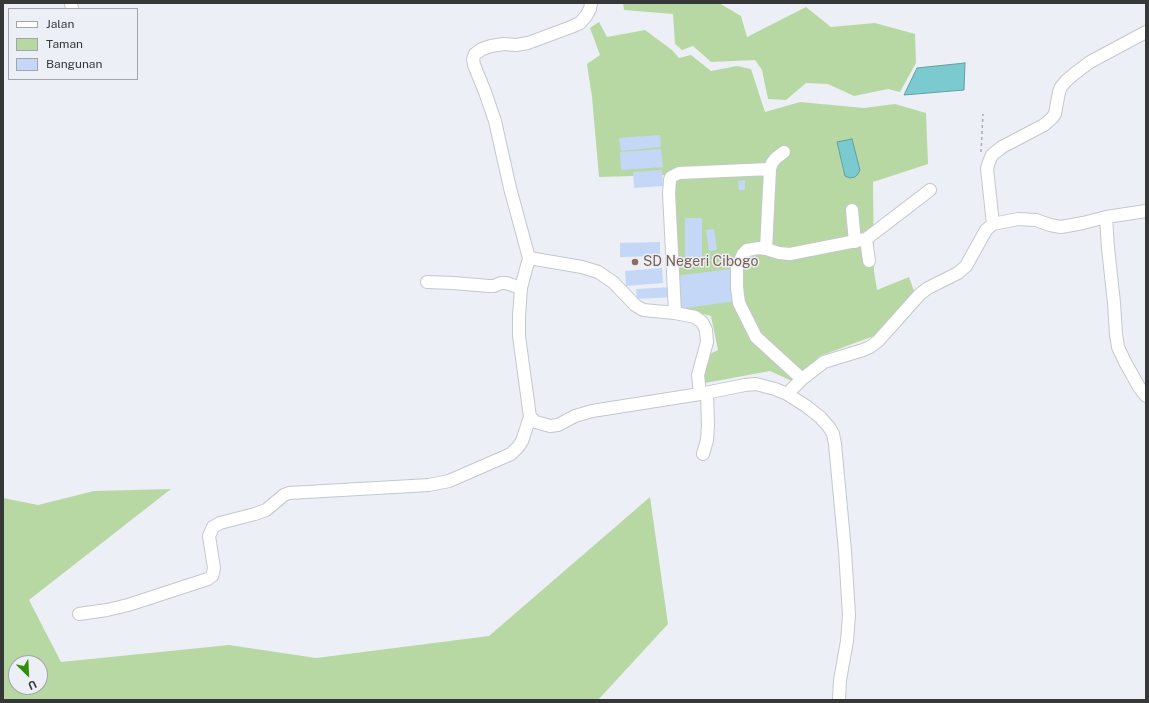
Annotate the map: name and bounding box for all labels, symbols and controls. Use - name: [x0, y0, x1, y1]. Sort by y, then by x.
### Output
- legend: [8, 8, 138, 80]
- text: Jalan: [46, 17, 74, 31]
- text: Taman: [46, 37, 83, 51]
- text: Bangunan: [46, 57, 102, 71]
- place label: SD Negeri Cibogo: [643, 254, 758, 270]
- marker: SD Negeri Cibogo: [630, 257, 640, 267]
- north arrow: [8, 655, 48, 695]
- text: U: [26, 678, 39, 692]

